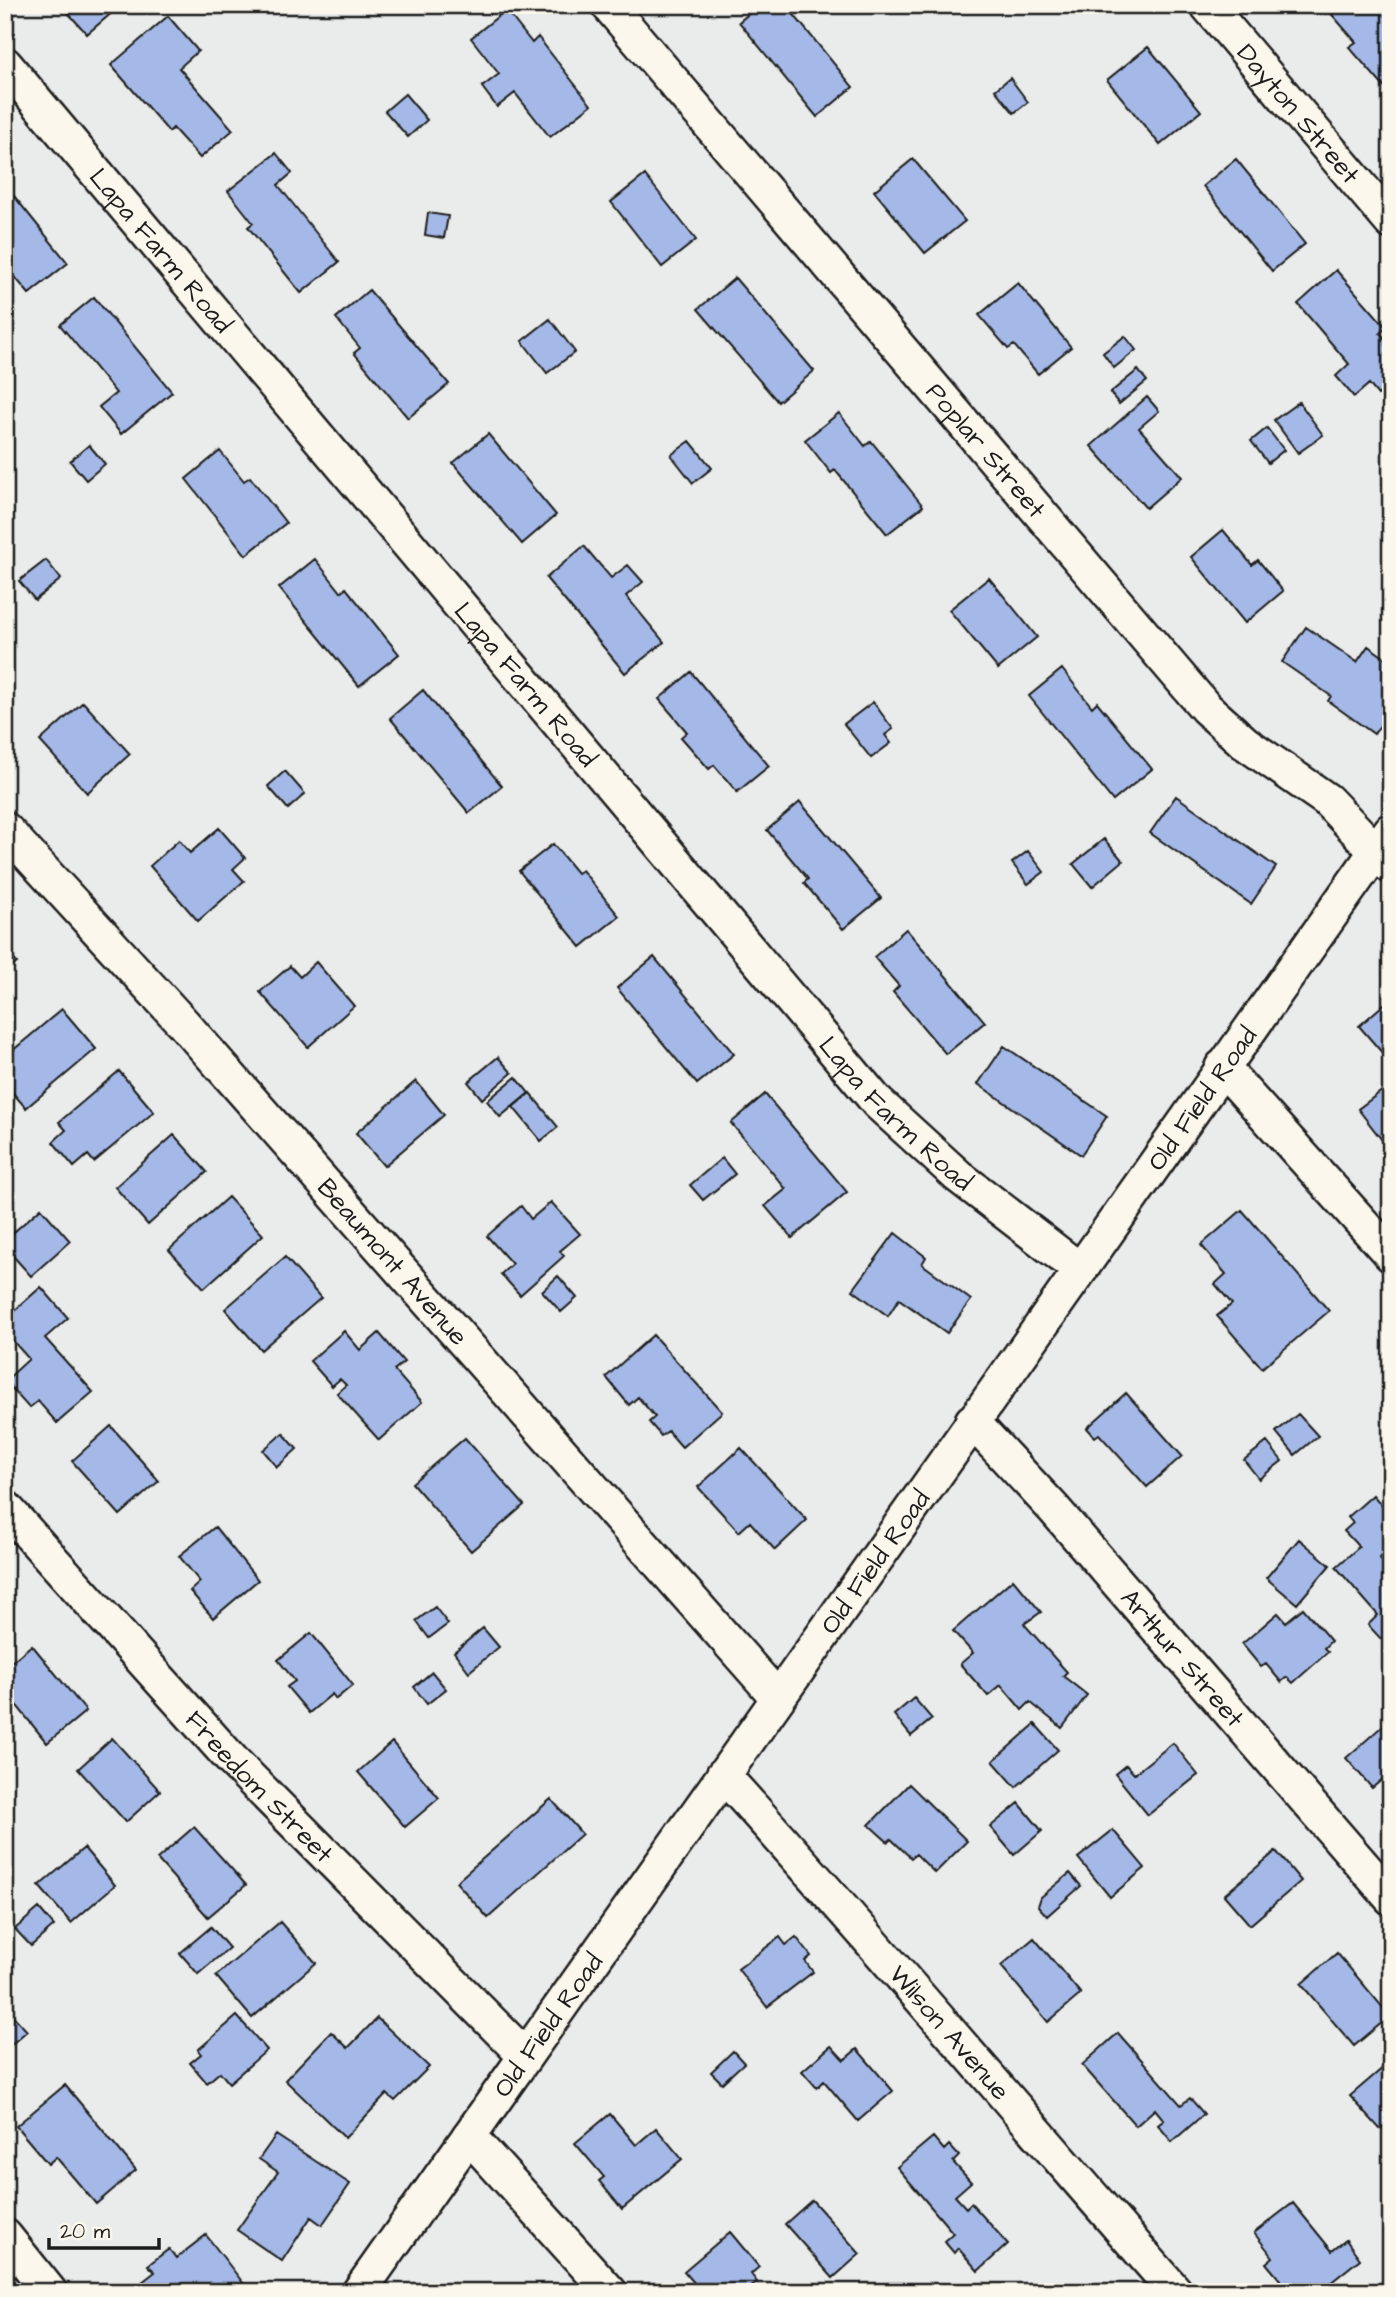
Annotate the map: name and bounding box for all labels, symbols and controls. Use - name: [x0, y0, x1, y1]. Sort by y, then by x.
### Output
- street label: Dayton Street: [1228, 36, 1368, 192]
- street label: Lapa Farm Road: [81, 160, 240, 341]
- street label: Poplar Street: [917, 375, 1054, 527]
- street label: Lapa Farm Road: [445, 595, 605, 775]
- street label: Old Field Road: [1139, 1020, 1266, 1178]
- street label: Lapa Farm Road: [810, 1029, 980, 1200]
- street label: Beaumont Avenue: [309, 1170, 476, 1354]
- street label: Old Field Road: [812, 1483, 939, 1642]
- street label: Arthur Street: [1112, 1581, 1252, 1736]
- street label: Freedom Street: [177, 1703, 341, 1872]
- street label: Old Field Road: [485, 1946, 612, 2105]
- street label: Wilson Avenue: [881, 1957, 1018, 2108]
- scale bar: [49, 2206, 159, 2250]
- text: 20 m: [60, 2217, 111, 2246]

